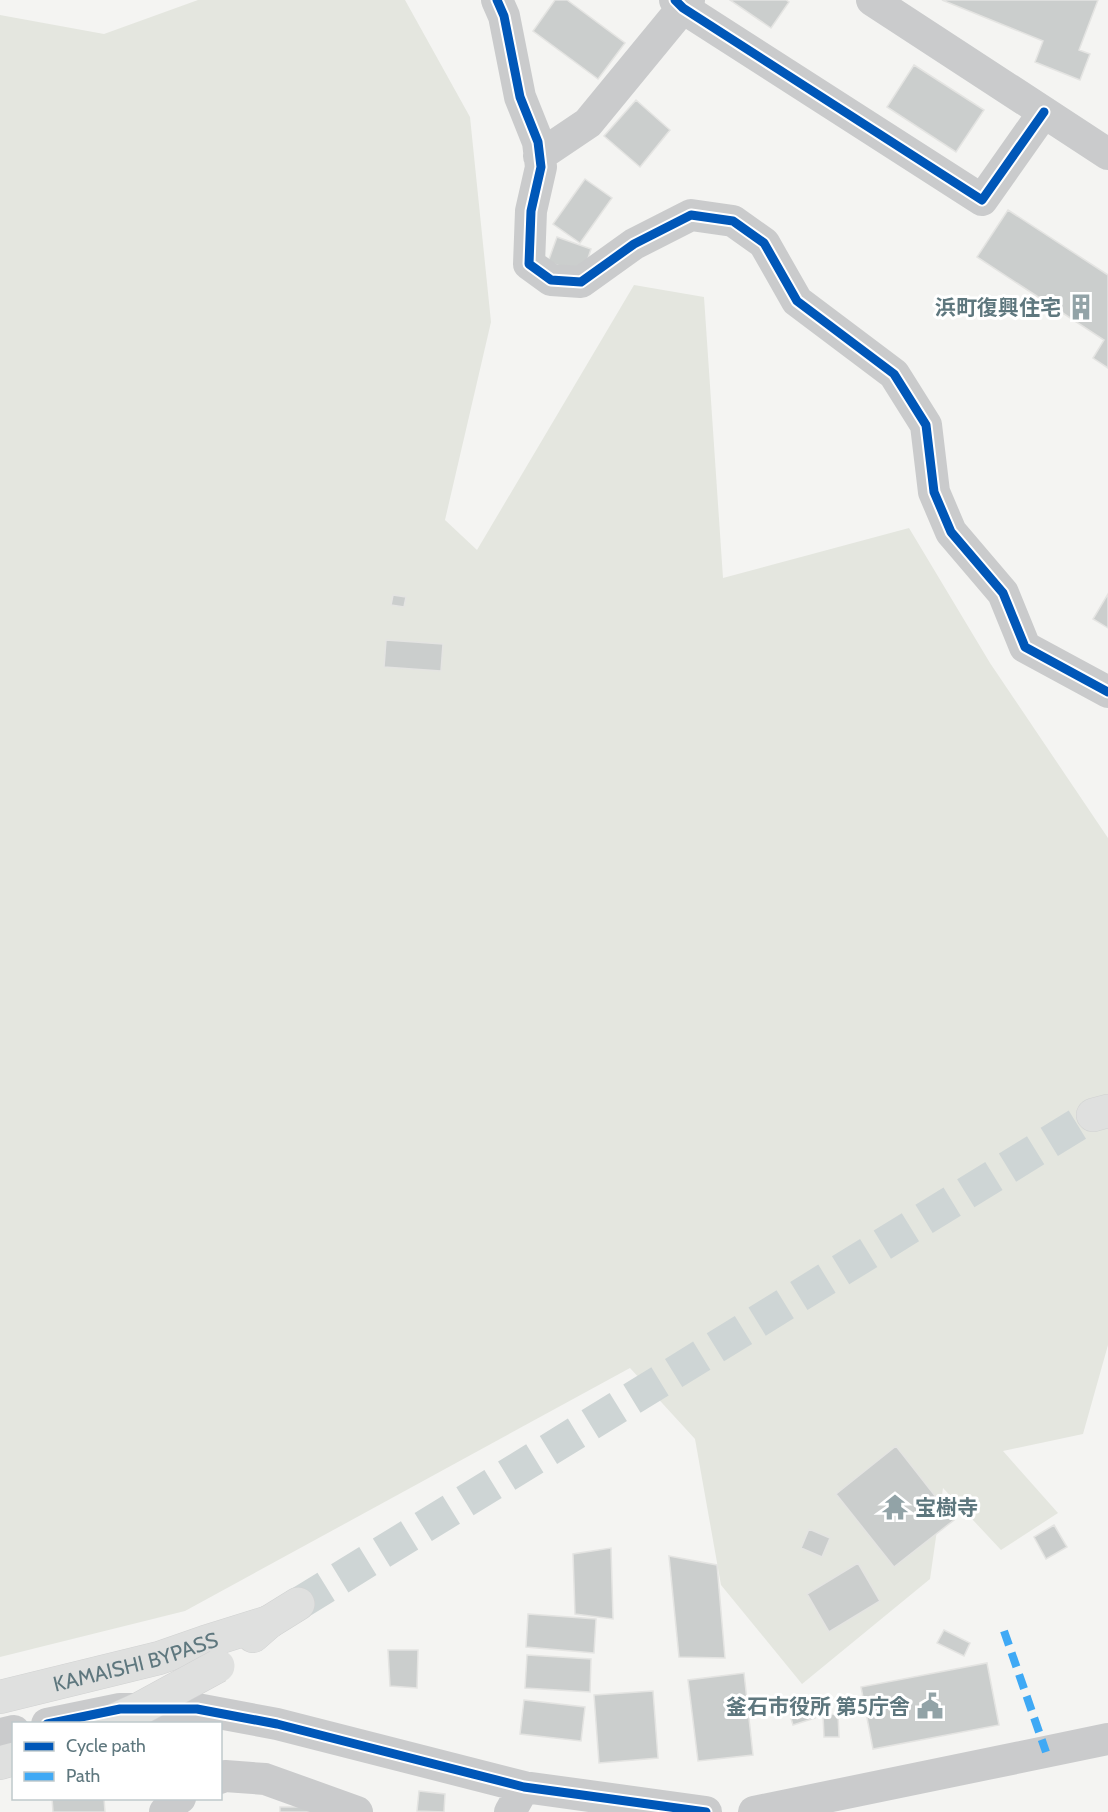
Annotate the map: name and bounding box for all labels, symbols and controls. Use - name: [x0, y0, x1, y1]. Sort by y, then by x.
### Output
- building icon: 浜町復興住宅: [1066, 292, 1096, 322]
- place label: 浜町復興住宅: [935, 295, 1061, 320]
- temple icon: 宝樹寺: [880, 1492, 910, 1522]
- place label: 宝樹寺: [915, 1495, 978, 1520]
- street label: KAMAISHI BYPASS: [50, 1626, 221, 1696]
- public building icon: 釜石市役所 第5庁舎: [915, 1691, 945, 1721]
- place label: 釜石市役所 第5庁舎: [726, 1694, 910, 1719]
- legend: [12, 1722, 222, 1800]
- text: Cycle path: [66, 1735, 146, 1757]
- text: Path: [66, 1765, 100, 1787]

